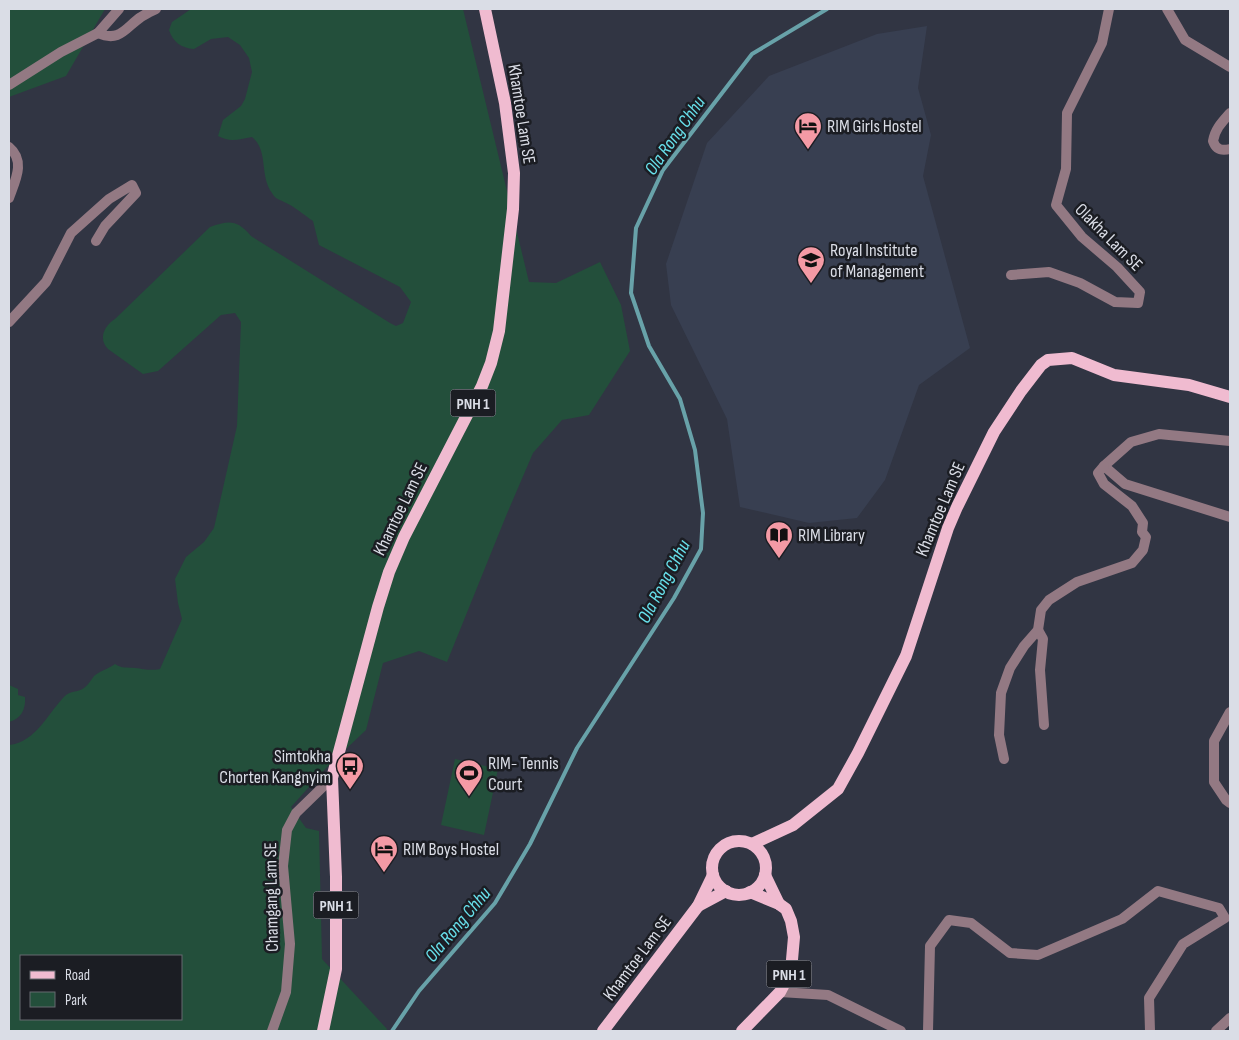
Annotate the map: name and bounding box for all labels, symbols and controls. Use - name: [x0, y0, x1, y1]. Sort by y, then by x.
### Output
- street label: Khamtoe Lam SE: [503, 63, 540, 165]
- water label: Ola Rong Chhu: [640, 92, 711, 180]
- hotel icon: RIM Girls Hostel: [793, 111, 823, 150]
- place label: RIM Girls Hostel: [827, 116, 922, 137]
- street label: Olakha Lam SE: [1071, 199, 1147, 275]
- place label: Royal Institute of Management: [830, 240, 925, 282]
- school or university icon: Royal Institute of Management: [796, 245, 826, 284]
- road number: PNH 1: [450, 389, 496, 416]
- street label: Khamtoe Lam SE: [369, 459, 432, 559]
- street label: Khamtoe Lam SE: [911, 459, 970, 560]
- library icon: RIM Library: [764, 520, 794, 559]
- place label: RIM Library: [798, 525, 865, 546]
- water label: Ola Rong Chhu: [633, 536, 696, 627]
- place label: Simtokha Chorten Kangnyim: [219, 746, 331, 788]
- bus stop icon: Simtokha Chorten Kangnyim: [335, 751, 365, 790]
- place label: RIM- Tennis Court: [488, 753, 559, 795]
- sports icon: RIM- Tennis Court: [454, 758, 484, 797]
- hotel icon: RIM Boys Hostel: [369, 834, 399, 873]
- place label: RIM Boys Hostel: [403, 839, 499, 860]
- street label: Chamgang Lam SE: [260, 842, 283, 952]
- water label: Ola Rong Chhu: [420, 883, 496, 967]
- road number: PNH 1: [314, 892, 358, 918]
- street label: Khamtoe Lam SE: [599, 912, 676, 1005]
- legend: [20, 955, 182, 1020]
- road number: PNH 1: [766, 961, 812, 988]
- text: Road: [65, 966, 90, 985]
- text: Park: [65, 991, 87, 1010]

